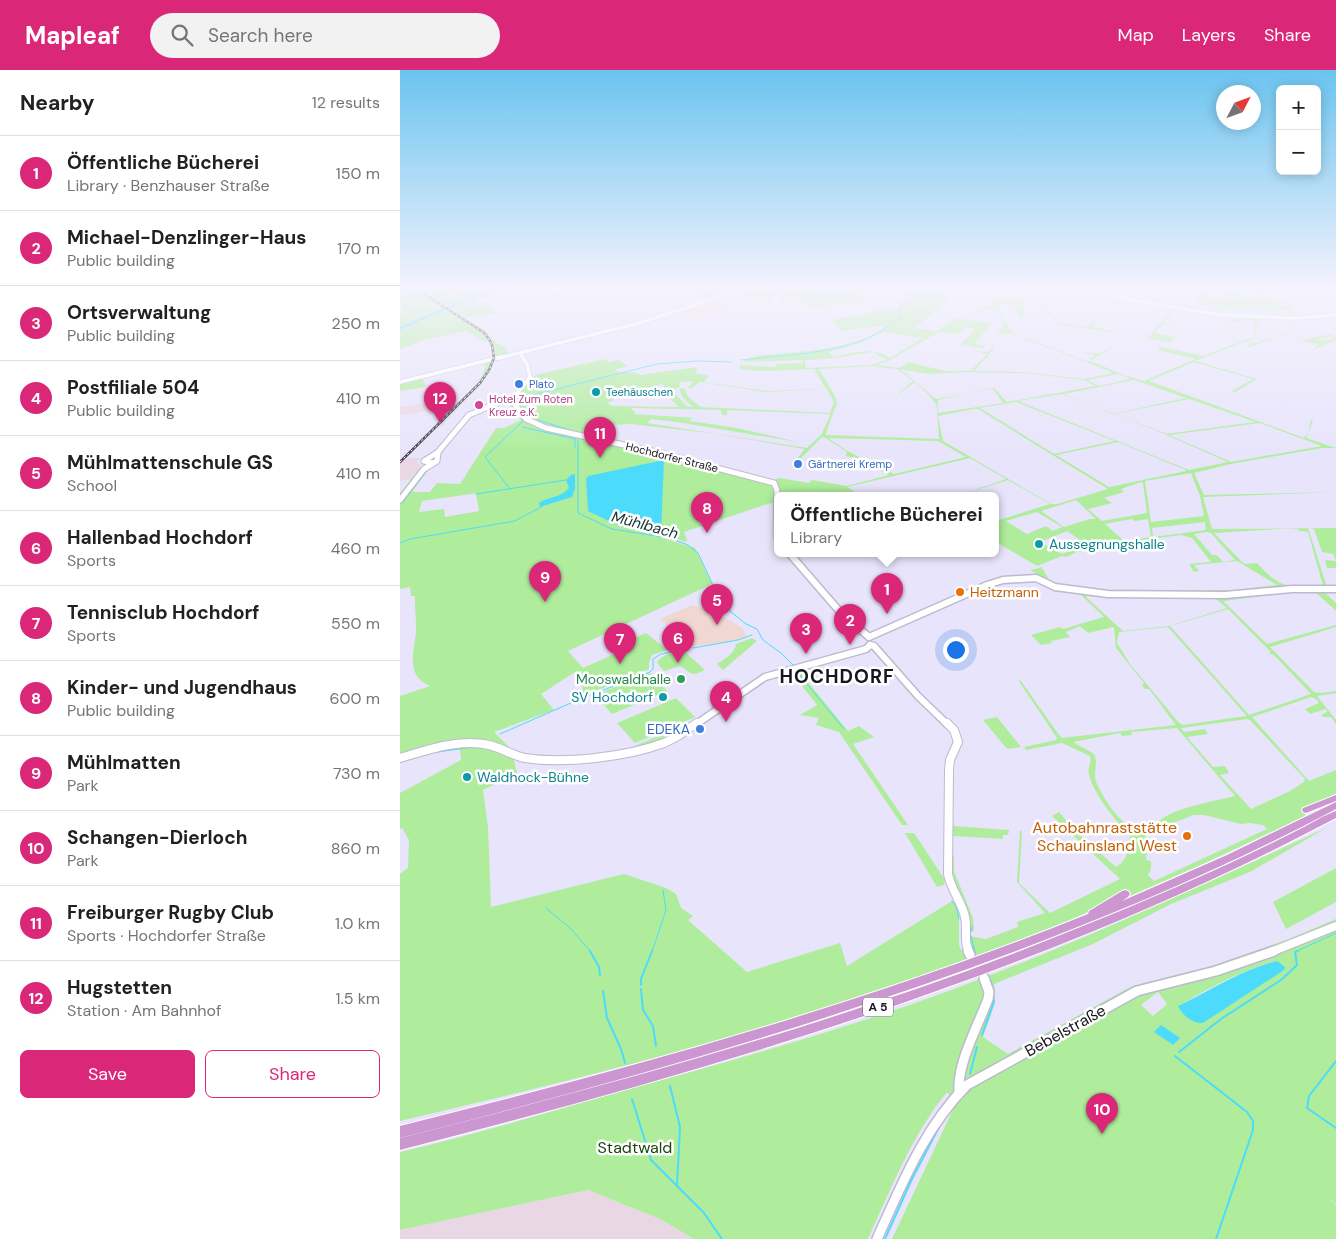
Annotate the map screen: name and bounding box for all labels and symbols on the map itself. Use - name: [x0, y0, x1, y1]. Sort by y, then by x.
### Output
- north arrow: [1216, 85, 1261, 130]
- place label: Plato: [529, 377, 554, 391]
- marker: Plato: [513, 378, 525, 390]
- pin: 12: [424, 382, 456, 423]
- place label: Teehäuschen: [606, 385, 673, 399]
- marker: Teehäuschen: [590, 386, 602, 398]
- place label: Hotel Zum Roten Kreuz e.K.: [489, 392, 573, 419]
- marker: Hotel Zum Roten Kreuz e.K.: [473, 399, 485, 411]
- pin: 11: [584, 417, 616, 458]
- street label: Hochdorfer Straße: [624, 439, 720, 475]
- place label: Gärtnerei Kremp: [808, 457, 892, 471]
- marker: Gärtnerei Kremp: [792, 458, 804, 470]
- pin: 8: [691, 492, 723, 533]
- water label: Mühlbach: [610, 507, 681, 544]
- place label: Aussegnungshalle: [1049, 535, 1165, 553]
- marker: Aussegnungshalle: [1033, 538, 1045, 550]
- pin: 9: [529, 561, 561, 602]
- pin: 1: [871, 573, 903, 614]
- place label: Heitzmann: [970, 583, 1039, 601]
- pin: 5: [701, 584, 733, 625]
- marker: Heitzmann: [954, 586, 966, 598]
- pin: 2: [834, 604, 866, 645]
- pin: 3: [790, 613, 822, 654]
- pin: 6: [662, 622, 694, 663]
- pin: 7: [604, 623, 636, 664]
- your location: [943, 637, 969, 663]
- district label: HOCHDORF: [780, 664, 894, 689]
- place label: Mooswaldhalle: [576, 670, 671, 688]
- marker: Mooswaldhalle: [675, 673, 687, 685]
- pin: 4: [710, 681, 742, 722]
- place label: SV Hochdorf: [571, 688, 653, 706]
- marker: SV Hochdorf: [657, 691, 669, 703]
- place label: EDEKA: [647, 720, 690, 738]
- marker: EDEKA: [694, 723, 706, 735]
- place label: Waldhock-Bühne: [477, 768, 589, 786]
- marker: Waldhock-Bühne: [461, 771, 473, 783]
- place label: Autobahnraststätte Schauinsland West: [1032, 817, 1177, 856]
- marker: Autobahnraststätte Schauinsland West: [1181, 830, 1193, 842]
- road number: A 5: [863, 998, 893, 1016]
- street label: Bebelstraße: [1021, 1000, 1109, 1061]
- pin: 10: [1086, 1093, 1118, 1134]
- park label: Stadtwald: [598, 1137, 672, 1158]

